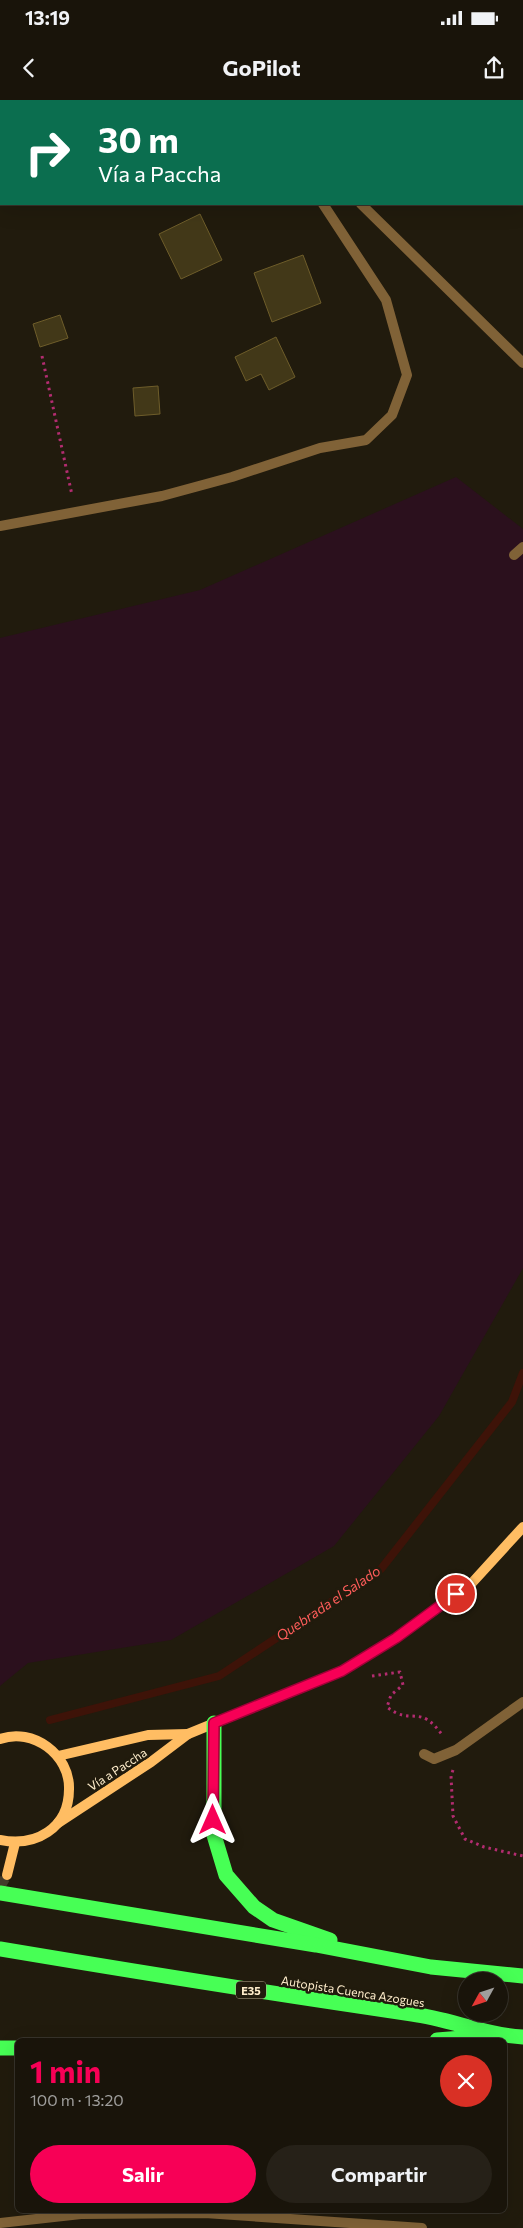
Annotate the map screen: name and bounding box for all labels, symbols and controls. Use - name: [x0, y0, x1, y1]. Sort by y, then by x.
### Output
- text: 13:19: [25, 6, 70, 29]
- icon: back: [15, 54, 43, 82]
- text: GoPilot: [223, 54, 300, 81]
- icon: share: [480, 54, 508, 82]
- text: 30 m: [98, 117, 179, 160]
- icon: right: [15, 120, 80, 185]
- text: Vía a Paccha: [98, 160, 221, 187]
- water label: Quebrada el Salado: [273, 1562, 383, 1644]
- pin: [435, 1573, 477, 1615]
- icon: arrive: [442, 1580, 470, 1608]
- street label: Vía a Paccha: [85, 1745, 149, 1793]
- position arrow: [186, 1793, 238, 1845]
- north arrow: [458, 1972, 508, 2022]
- map controls: [458, 1972, 508, 2022]
- street label: Autopista Cuenca Azogues: [280, 1973, 426, 2009]
- road number: E35: [236, 1982, 266, 1998]
- text: 1 min: [30, 2052, 101, 2089]
- button: close: [440, 2055, 492, 2107]
- text: 100 m · 13:20: [30, 2090, 124, 2109]
- button: Salir: [30, 2145, 256, 2203]
- button: Compartir: [266, 2145, 492, 2203]

